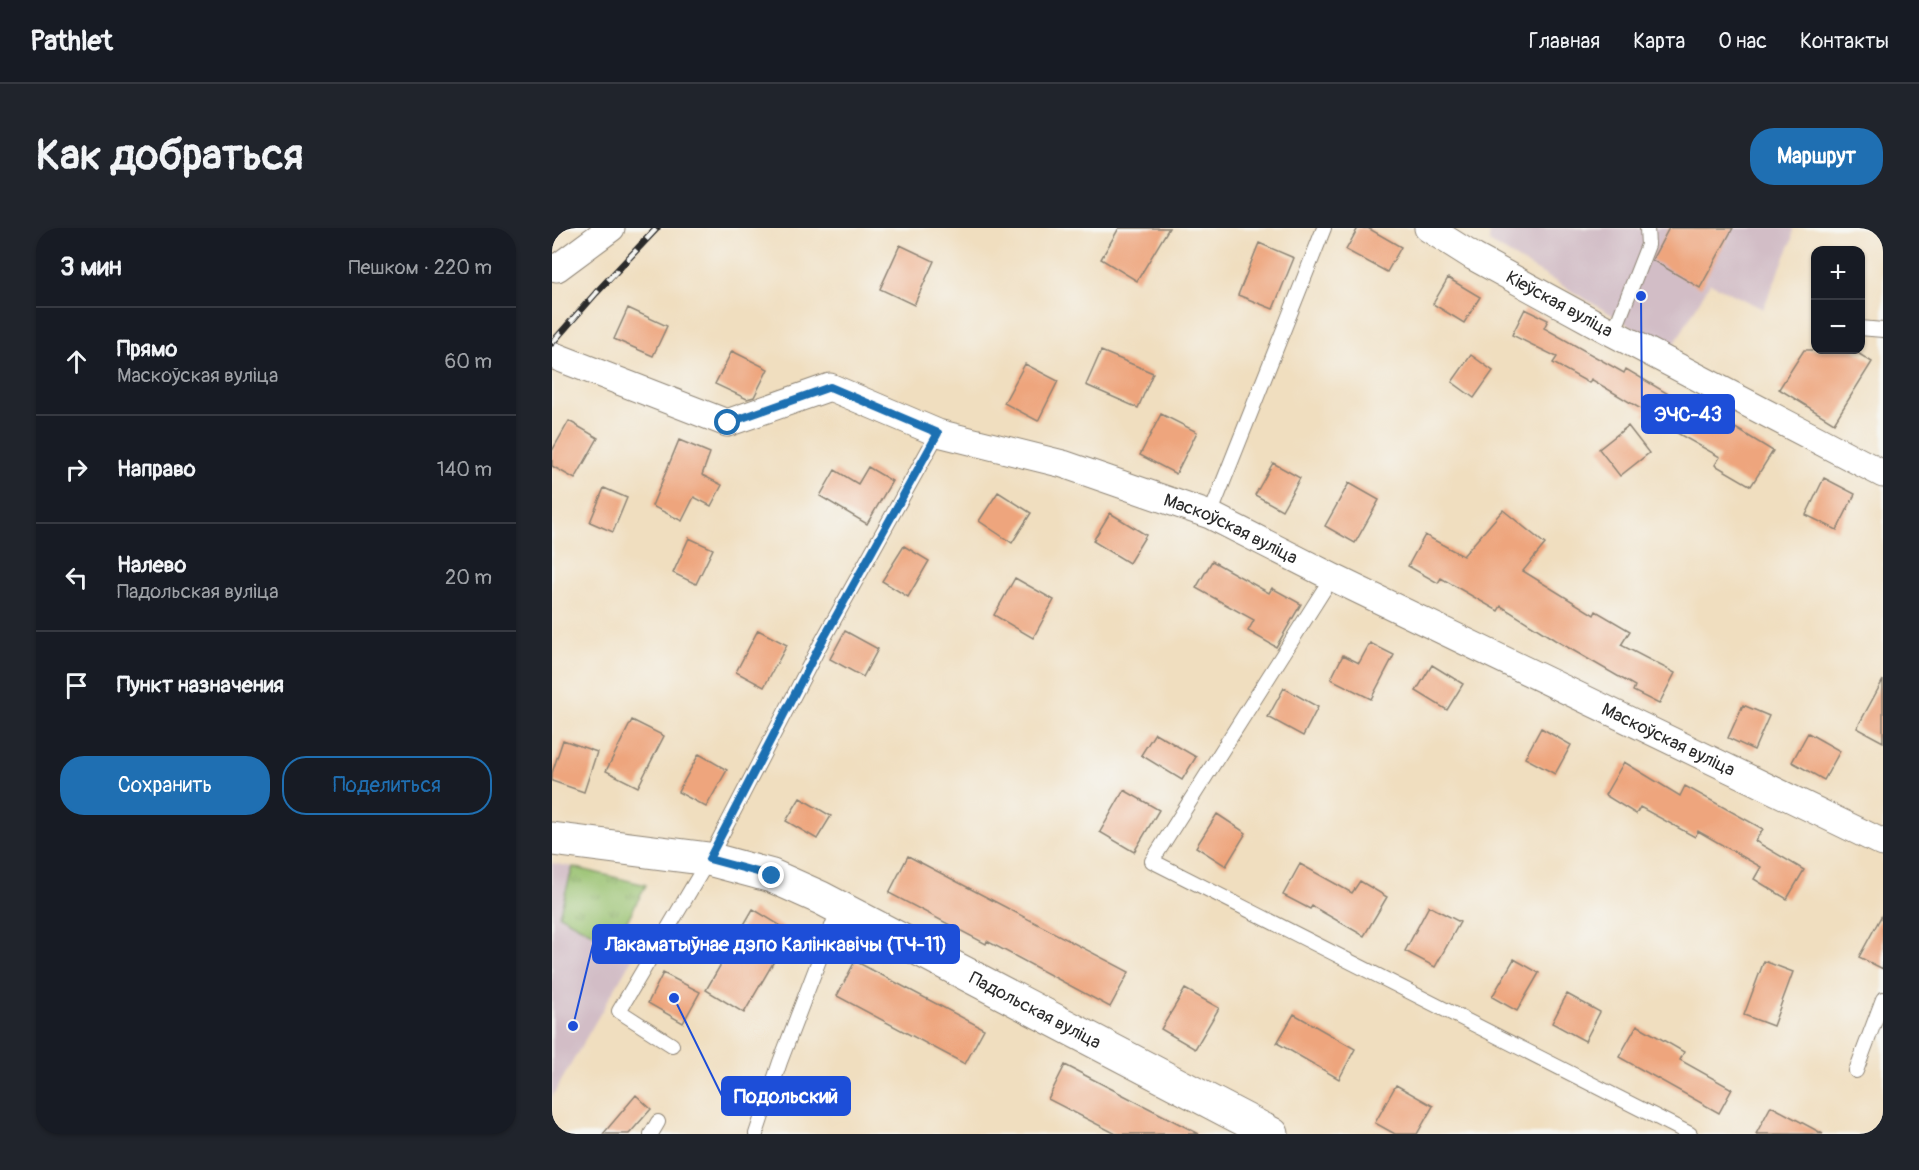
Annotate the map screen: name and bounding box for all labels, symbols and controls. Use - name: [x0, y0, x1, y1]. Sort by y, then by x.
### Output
- text: Pathlet: [30, 24, 113, 59]
- text: Главная: [1529, 28, 1600, 55]
- text: Карта: [1633, 28, 1685, 55]
- text: О нас: [1718, 28, 1767, 55]
- text: Контакты: [1800, 28, 1889, 55]
- button: Маршрут: [1750, 128, 1883, 185]
- text: Как добраться: [36, 130, 303, 182]
- map controls: [1811, 246, 1865, 354]
- button: +: [1811, 246, 1865, 300]
- text: 3 мин: [60, 251, 122, 283]
- text: Пешком · 220 m: [348, 255, 492, 280]
- street label: Кіеўская вуліца: [1502, 266, 1617, 343]
- button: −: [1811, 300, 1865, 354]
- text: Прямо: [117, 335, 177, 363]
- icon: ahead: [60, 345, 93, 378]
- text: 60 m: [445, 349, 492, 374]
- text: Маскоўская вуліца: [117, 363, 278, 388]
- callout: ЭЧС-43: [1642, 395, 1734, 433]
- text: ЭЧС-43: [1654, 402, 1722, 427]
- route start: [714, 409, 740, 435]
- icon: right: [60, 453, 93, 486]
- text: Направо: [117, 455, 196, 483]
- text: 140 m: [437, 457, 492, 482]
- street label: Маскоўская вуліца: [1160, 489, 1301, 570]
- text: Налево: [117, 551, 186, 579]
- icon: left: [60, 561, 93, 594]
- text: 20 m: [445, 565, 492, 590]
- text: Падольская вуліца: [117, 579, 279, 604]
- icon: arrive: [60, 669, 93, 702]
- text: Пункт назначения: [117, 671, 284, 699]
- street label: Маскоўская вуліца: [1598, 698, 1739, 782]
- button: Сохранить: [60, 756, 270, 815]
- button: Поделиться: [282, 756, 492, 815]
- route end: [758, 862, 784, 888]
- callout: Лакаматыўнае дэпо Калінкавічы (ТЧ-11): [593, 925, 959, 963]
- text: Лакаматыўнае дэпо Калінкавічы (ТЧ-11): [604, 932, 947, 957]
- street label: Падольская вуліца: [965, 967, 1105, 1054]
- callout: Подольский: [722, 1077, 850, 1115]
- text: Подольский: [734, 1084, 838, 1109]

